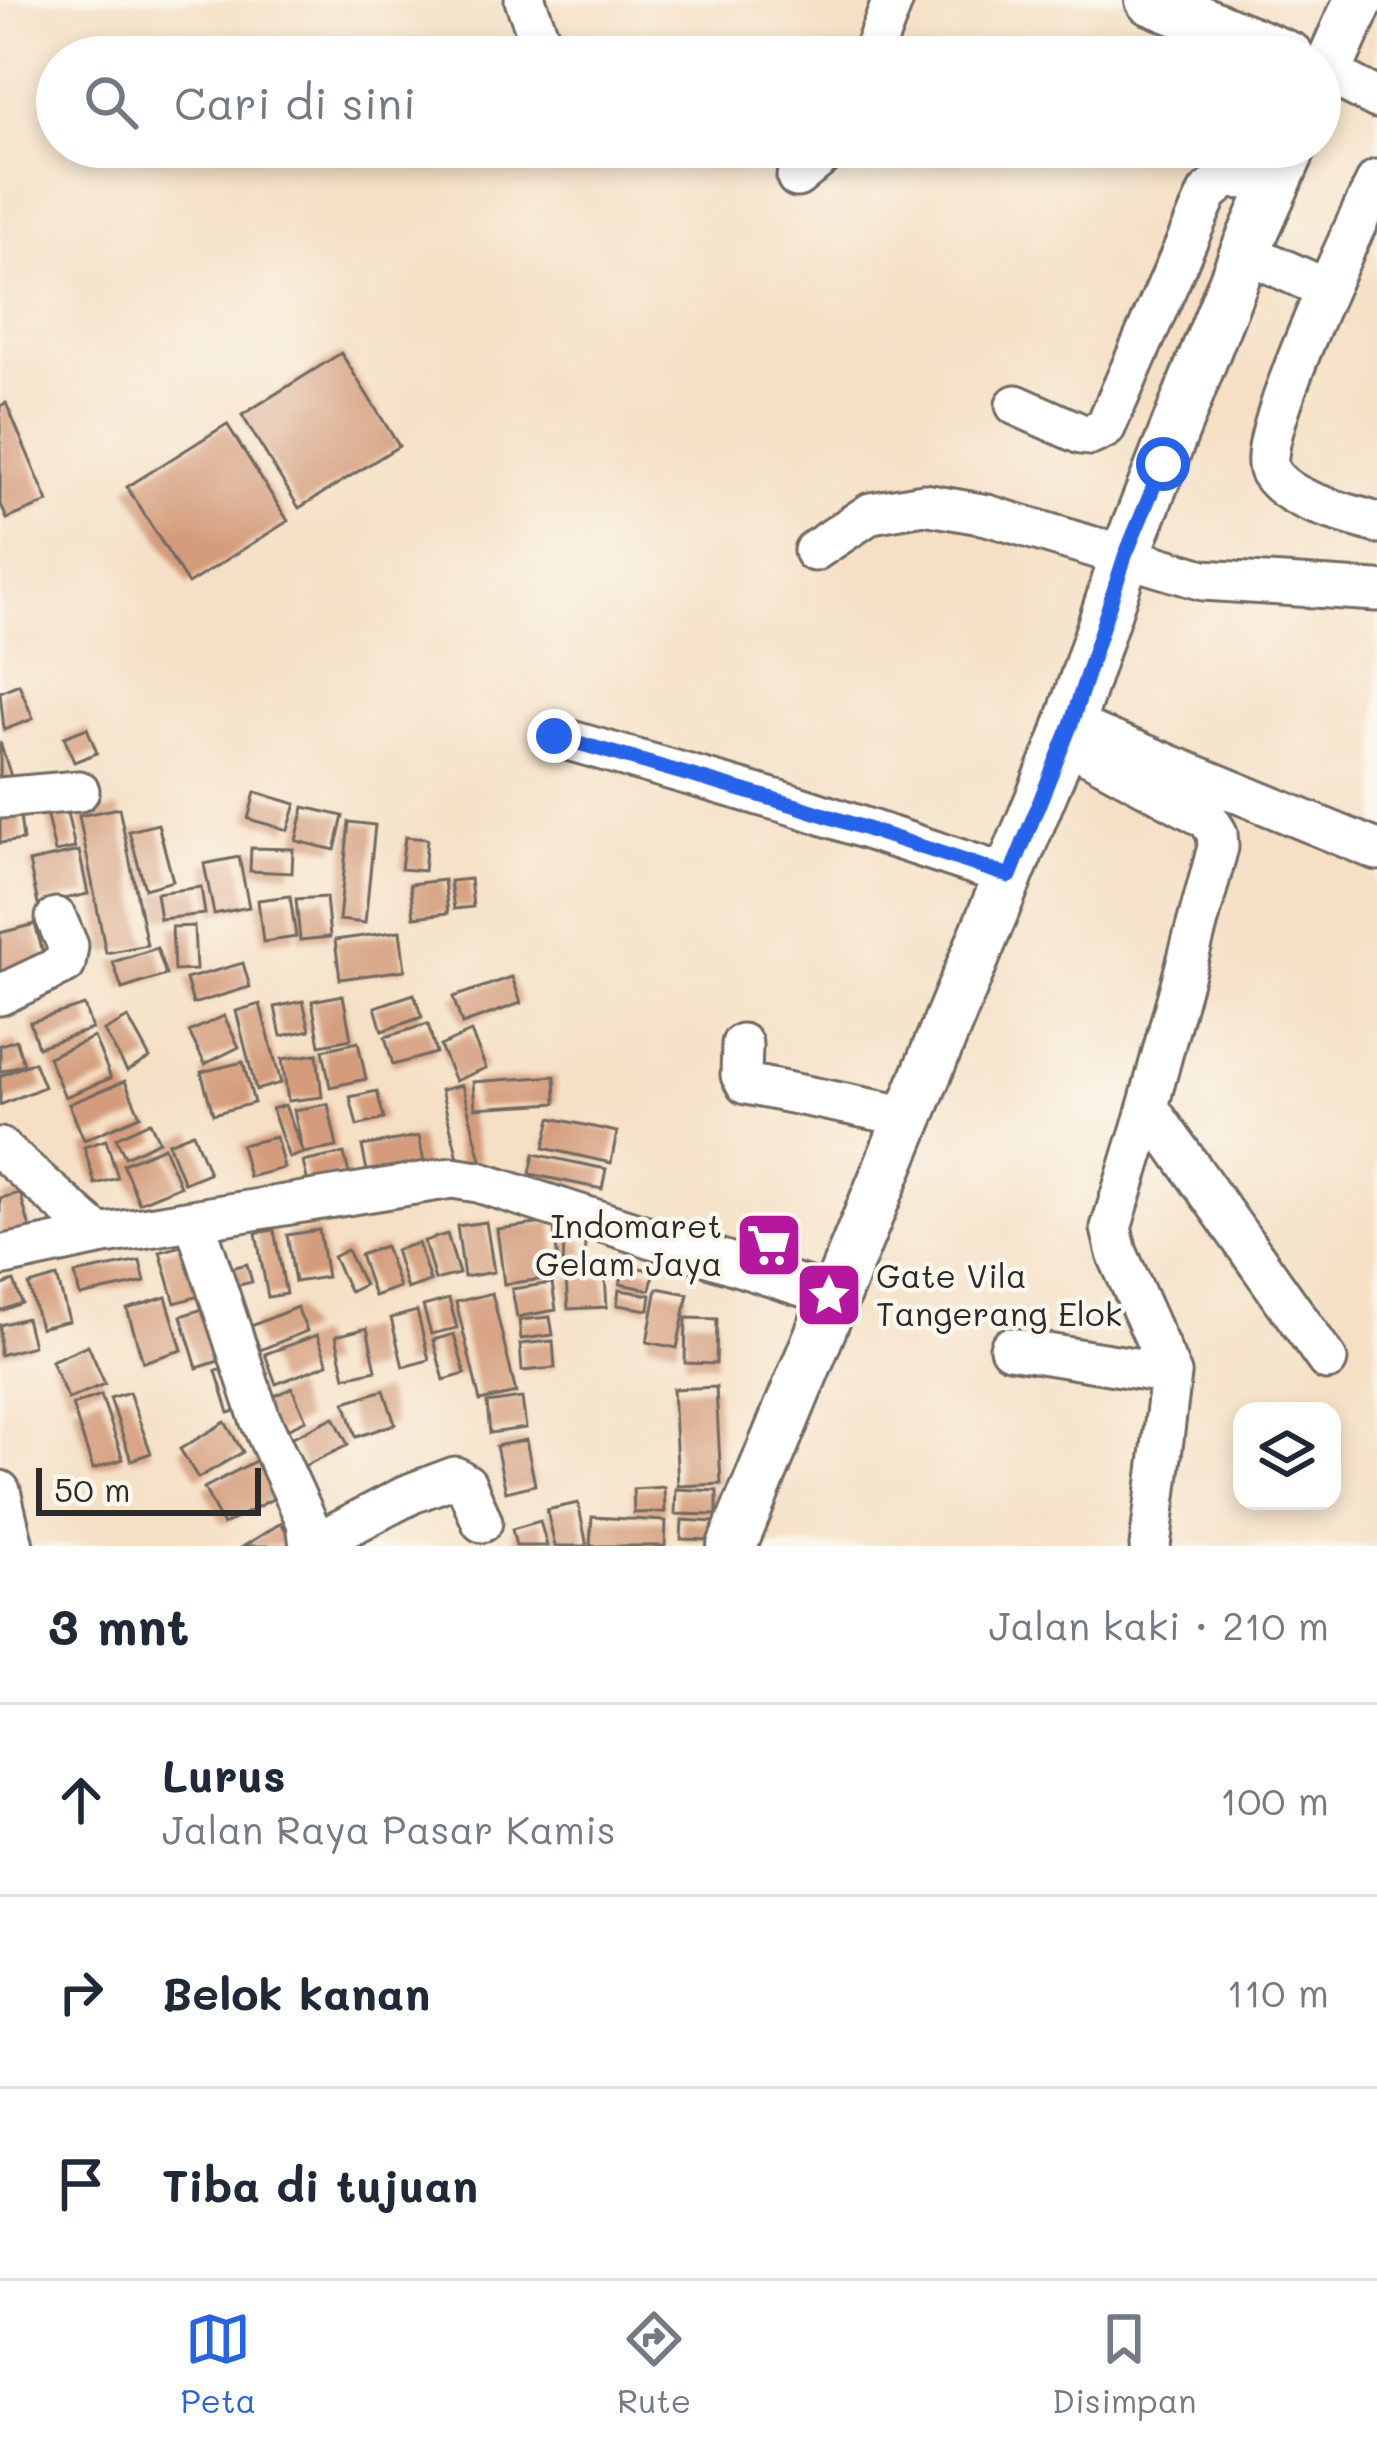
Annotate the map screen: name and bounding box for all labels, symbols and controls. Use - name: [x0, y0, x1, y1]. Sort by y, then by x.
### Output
- search box: [36, 36, 1341, 168]
- icon: search: [78, 69, 144, 135]
- text: Cari di sini: [174, 73, 416, 131]
- route start: [1136, 437, 1190, 491]
- route end: [527, 709, 581, 763]
- place label: Indomaret Gelam Jaya: [535, 1203, 722, 1285]
- supermarket icon: Indomaret Gelam Jaya: [734, 1210, 804, 1280]
- place label: Gate Vila Tangerang Elok: [876, 1253, 1122, 1334]
- place icon: Gate Vila Tangerang Elok: [794, 1260, 864, 1330]
- map controls: [1233, 1402, 1341, 1510]
- button: layers: [1233, 1402, 1341, 1510]
- scale bar: [36, 1462, 261, 1515]
- text: 50 m: [54, 1467, 130, 1510]
- text: 3 mnt: [48, 1591, 189, 1658]
- text: Jalan kaki · 210 m: [989, 1599, 1329, 1650]
- text: Lurus: [162, 1745, 286, 1803]
- icon: ahead: [48, 1767, 114, 1833]
- text: 100 m: [1220, 1774, 1329, 1825]
- text: Jalan Raya Pasar Kamis: [162, 1803, 616, 1854]
- icon: right: [48, 1959, 114, 2025]
- text: Belok kanan: [162, 1963, 430, 2021]
- text: 110 m: [1227, 1966, 1329, 2017]
- icon: arrive: [48, 2151, 114, 2217]
- text: Tiba di tujuan: [162, 2155, 478, 2213]
- tab: Peta: [180, 2306, 256, 2421]
- tab: Rute: [617, 2306, 691, 2421]
- tab: Disimpan: [1052, 2306, 1197, 2421]

